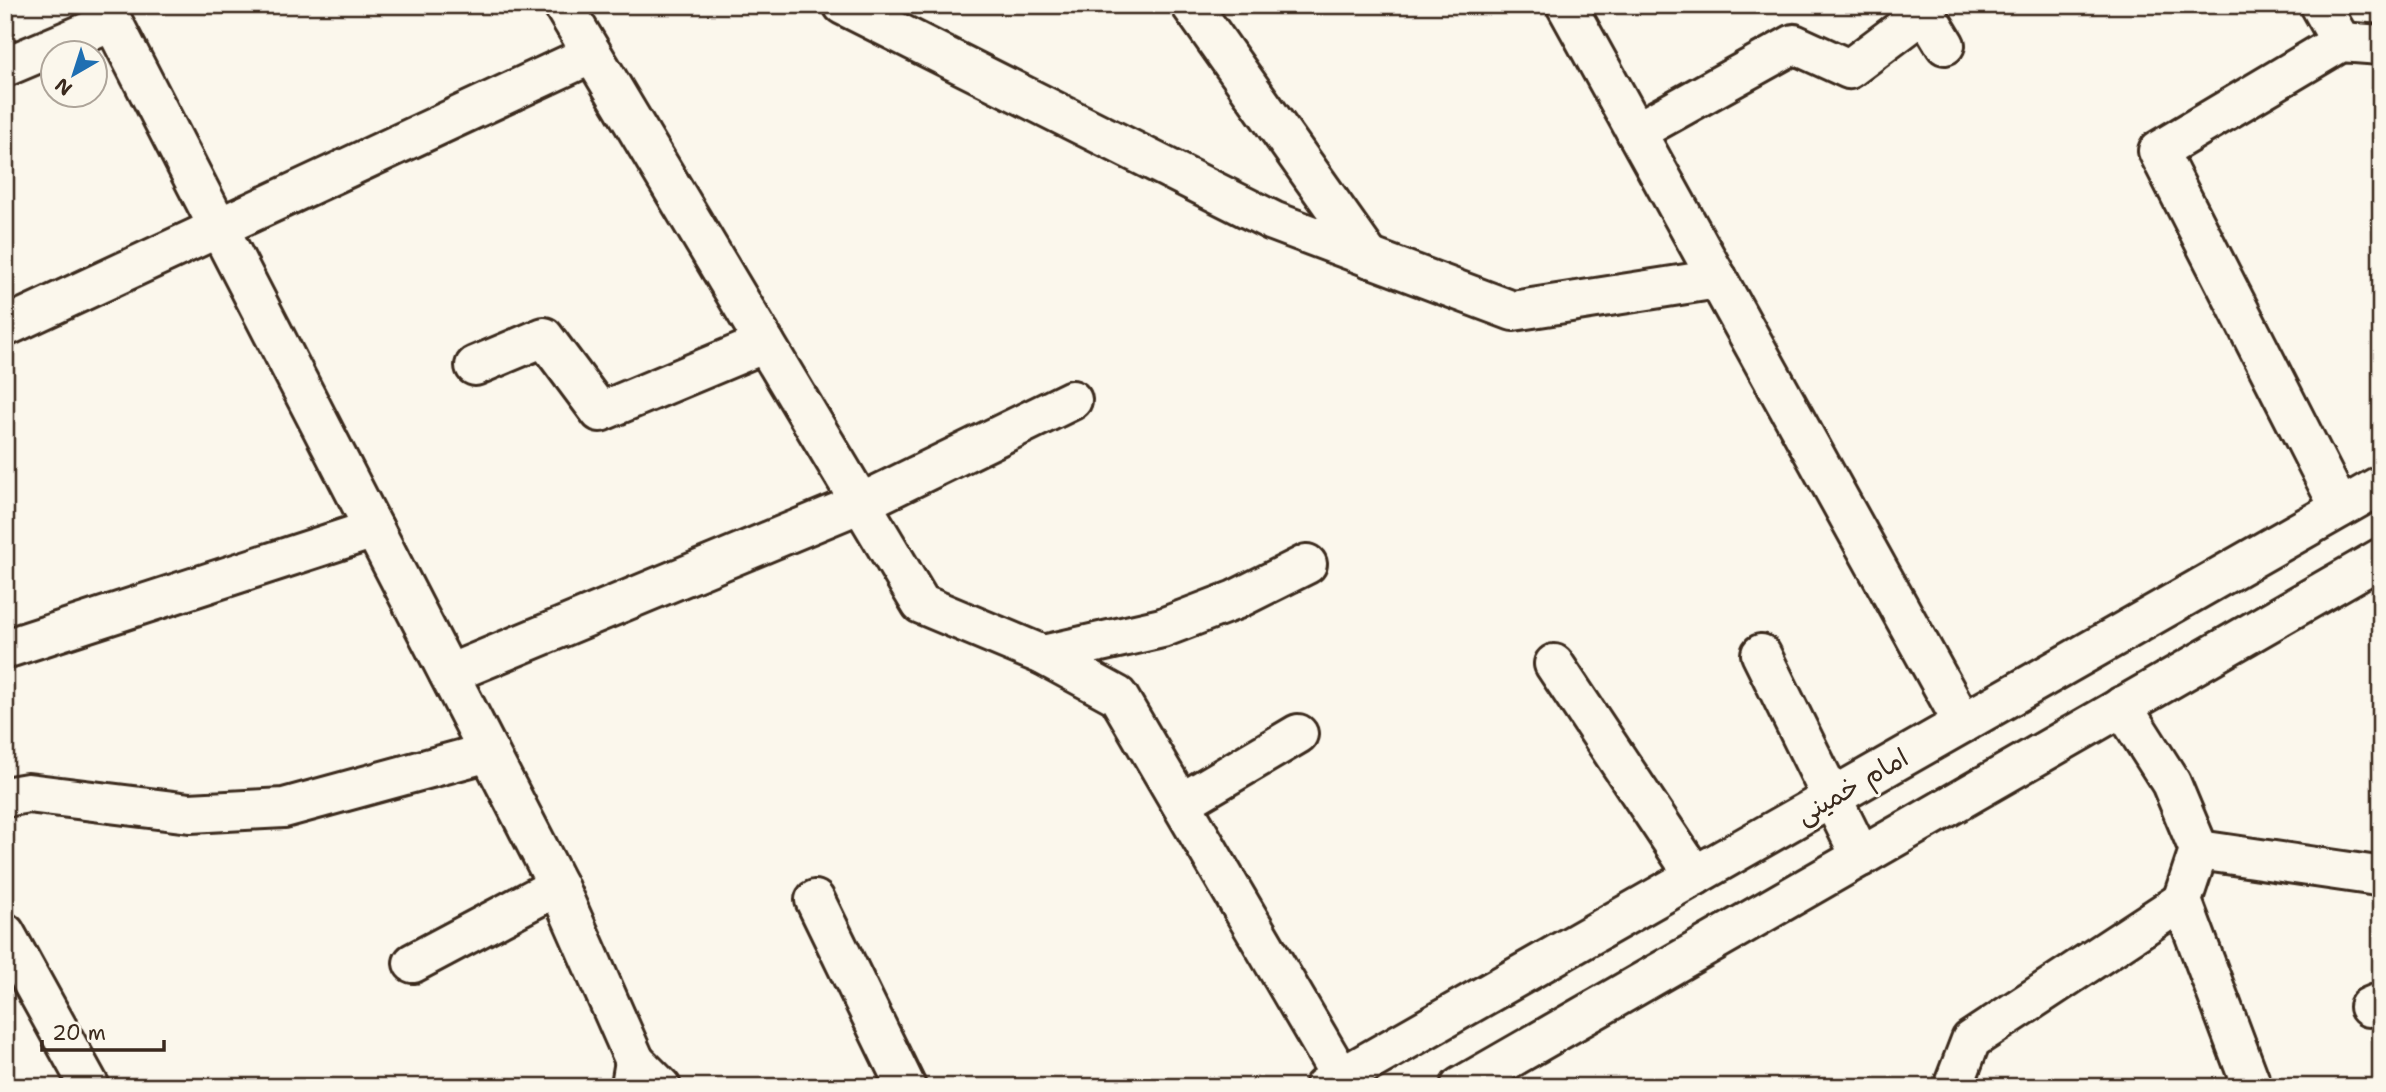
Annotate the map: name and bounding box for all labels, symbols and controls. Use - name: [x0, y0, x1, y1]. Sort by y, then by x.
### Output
- north arrow: [38, 38, 108, 108]
- text: N: [50, 72, 77, 101]
- street label: امام خمینی: [1789, 739, 1916, 834]
- scale bar: [42, 1008, 164, 1052]
- text: 20 m: [52, 1019, 106, 1047]

